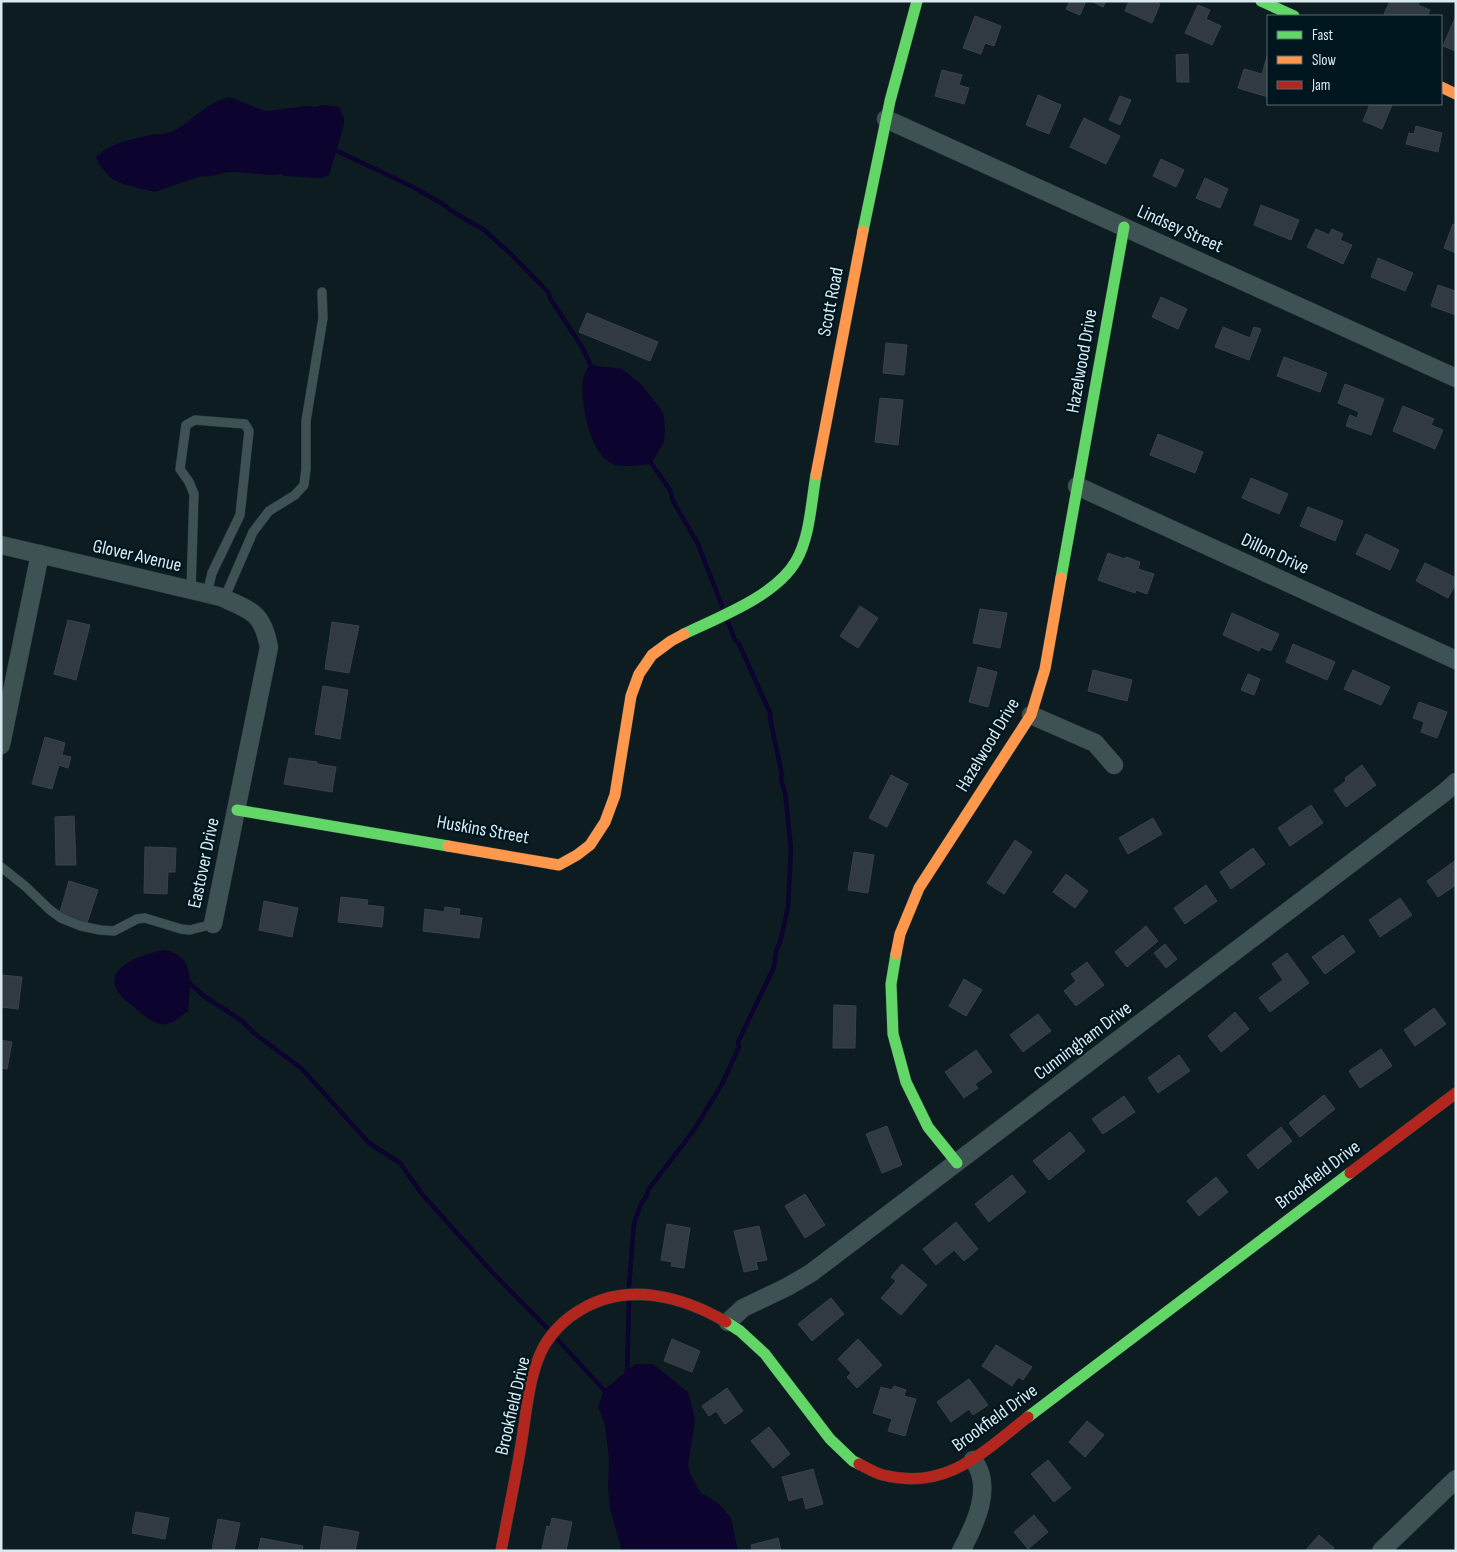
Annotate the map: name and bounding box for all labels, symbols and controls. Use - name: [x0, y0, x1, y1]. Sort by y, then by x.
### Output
- legend: [1267, 15, 1442, 105]
- text: Fast: [1312, 26, 1334, 45]
- text: Slow: [1312, 51, 1336, 70]
- text: Jam: [1311, 76, 1330, 95]
- street label: Lindsey Street: [1134, 200, 1227, 258]
- street label: Scott Road: [813, 266, 849, 338]
- street label: Hazelwood Drive: [1062, 307, 1102, 415]
- street label: Dillon Drive: [1237, 528, 1313, 580]
- street label: Glover Avenue: [90, 535, 184, 577]
- street label: Hazelwood Drive: [951, 694, 1025, 796]
- street label: Huskins Street: [435, 811, 531, 849]
- street label: Eastover Drive: [183, 816, 225, 910]
- street label: Cunningham Drive: [1030, 997, 1136, 1085]
- street label: Brookfield Drive: [1271, 1136, 1365, 1214]
- street label: Brookfield Drive: [491, 1355, 535, 1457]
- street label: Brookfield Drive: [948, 1379, 1042, 1457]

